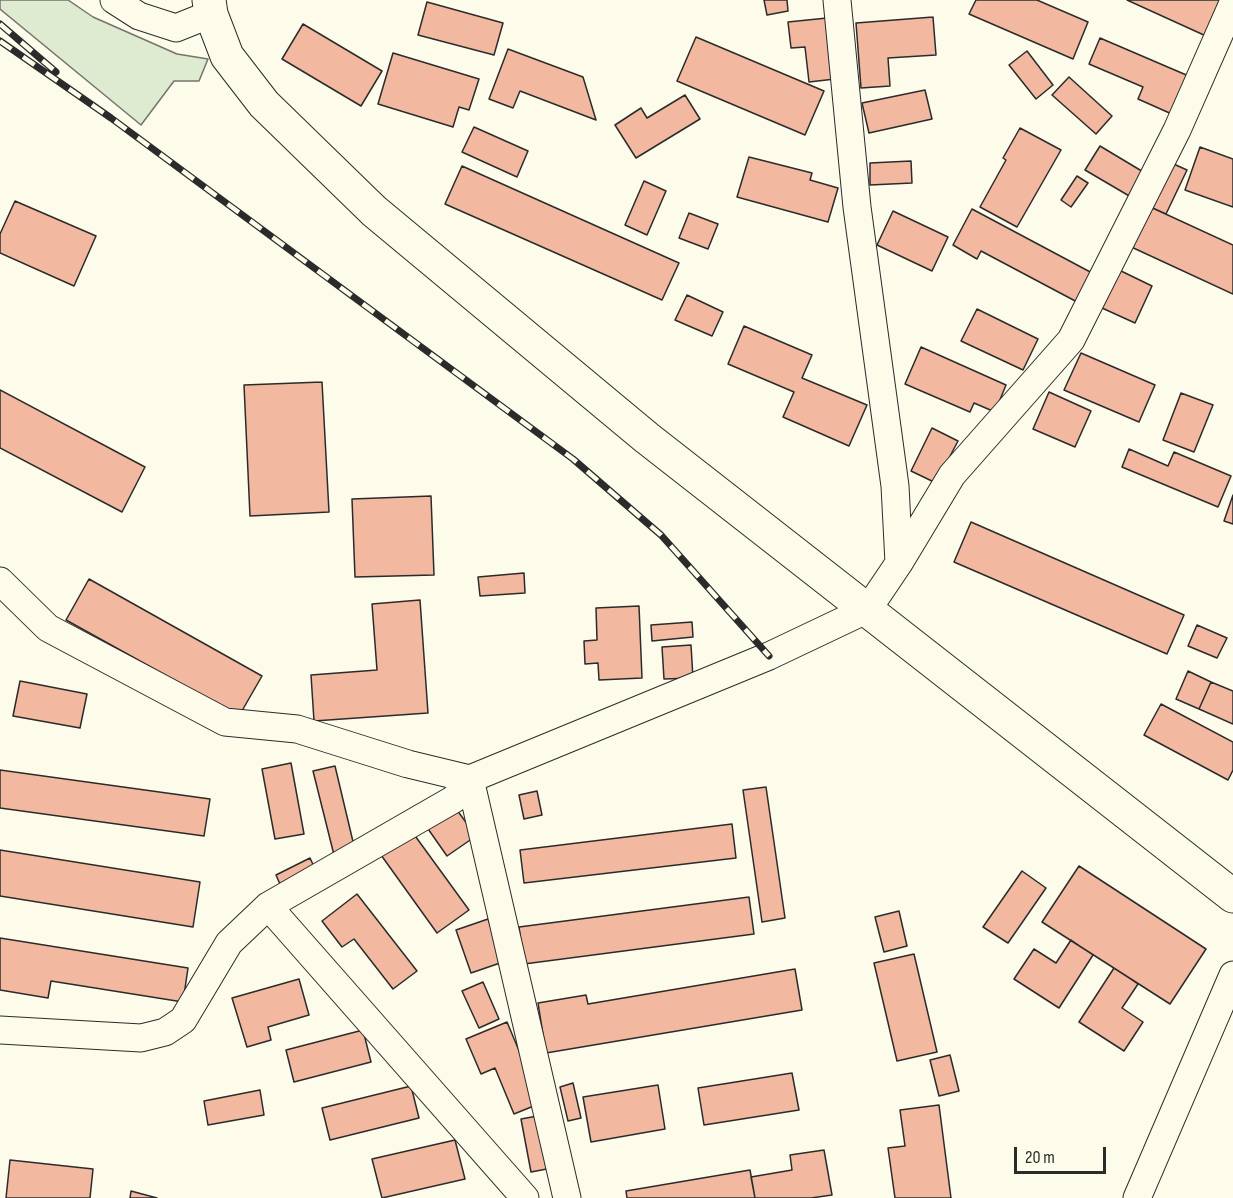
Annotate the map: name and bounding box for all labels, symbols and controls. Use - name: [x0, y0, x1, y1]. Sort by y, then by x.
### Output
- scale bar: [1017, 1135, 1108, 1173]
- text: 20 m: [1025, 1147, 1055, 1168]

